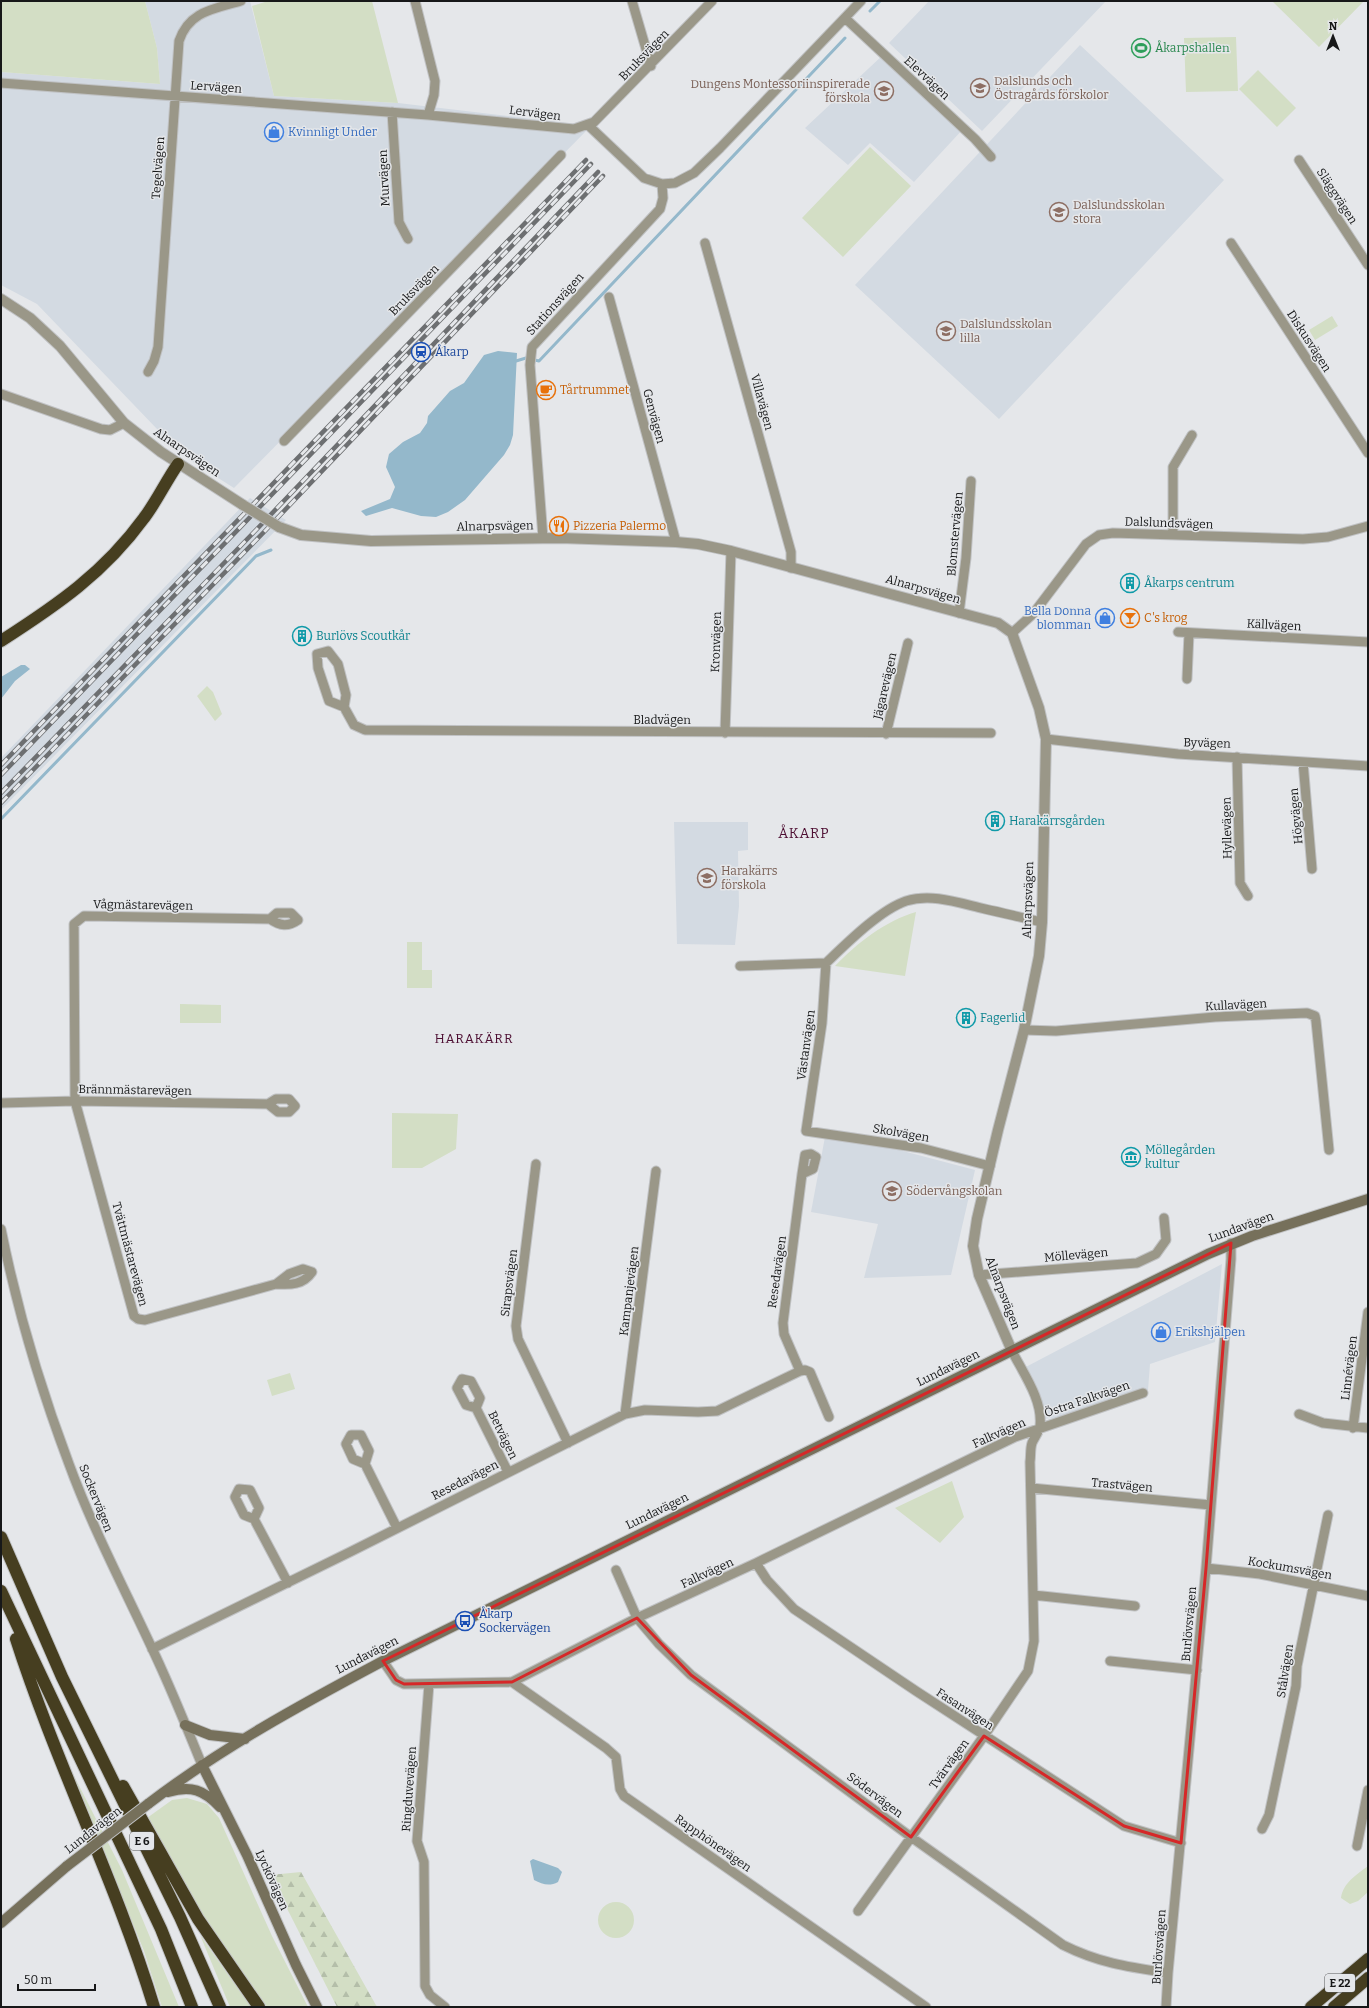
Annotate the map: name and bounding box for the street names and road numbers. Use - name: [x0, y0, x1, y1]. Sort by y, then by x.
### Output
- street label: Bruksvägen: [616, 26, 672, 83]
- street label: Elevvägen: [901, 53, 953, 103]
- street label: Lervägen: [190, 78, 243, 96]
- street label: Lervägen: [508, 103, 562, 123]
- street label: Tegelvägen: [149, 136, 167, 200]
- street label: Murvägen: [376, 149, 392, 207]
- street label: Släggvägen: [1314, 165, 1360, 227]
- street label: Bruksvägen: [386, 261, 442, 318]
- street label: Stationsvägen: [523, 270, 587, 338]
- street label: Diskusvägen: [1284, 308, 1334, 375]
- street label: Villavägen: [748, 372, 776, 432]
- street label: Genvägen: [640, 387, 668, 445]
- street label: Alnarpsvägen: [151, 425, 223, 480]
- street label: Blomstervägen: [944, 491, 966, 577]
- street label: Dalslundsvägen: [1124, 514, 1214, 532]
- street label: Alnarpsvägen: [456, 518, 534, 534]
- street label: Alnarpsvägen: [884, 572, 962, 606]
- street label: Kronvägen: [708, 611, 724, 673]
- street label: Källvägen: [1246, 617, 1302, 633]
- street label: Jägarevägen: [870, 651, 900, 722]
- street label: Bladvägen: [633, 713, 691, 727]
- street label: Byvägen: [1183, 735, 1231, 751]
- street label: Högvägen: [1287, 787, 1305, 845]
- street label: Hyllevägen: [1219, 796, 1235, 859]
- street label: Alnarpsvägen: [1020, 861, 1036, 939]
- street label: Vågmästarevägen: [93, 897, 193, 913]
- street label: Kullavägen: [1205, 996, 1268, 1014]
- street label: Västanvägen: [794, 1008, 818, 1081]
- street label: Brännmästarevägen: [78, 1082, 192, 1098]
- street label: Skolvägen: [872, 1121, 931, 1145]
- street label: Tvättmästarevägen: [109, 1200, 151, 1308]
- street label: Lundavägen: [1207, 1209, 1276, 1245]
- street label: Resedavägen: [765, 1234, 789, 1309]
- street label: Kampanjevägen: [617, 1245, 641, 1337]
- street label: Möllevägen: [1044, 1245, 1109, 1265]
- street label: Sirapsvägen: [498, 1248, 520, 1318]
- street label: Alnarpsvägen: [983, 1254, 1024, 1332]
- street label: Linnévägen: [1338, 1335, 1360, 1401]
- street label: Lundavägen: [914, 1347, 982, 1389]
- street label: Östra Falkvägen: [1042, 1377, 1132, 1420]
- street label: Betvägen: [485, 1409, 521, 1462]
- street label: Falkvägen: [970, 1415, 1028, 1451]
- street label: Resedavägen: [429, 1457, 501, 1503]
- street label: Sockervägen: [76, 1462, 116, 1534]
- street label: Trastvägen: [1091, 1475, 1154, 1495]
- street label: Lundavägen: [623, 1490, 691, 1532]
- street label: Kockumsvägen: [1247, 1554, 1334, 1582]
- street label: Falkvägen: [678, 1555, 736, 1591]
- street label: Burlövsvägen: [1179, 1586, 1199, 1662]
- street label: Lundavägen: [334, 1633, 401, 1677]
- street label: Stålvägen: [1274, 1643, 1296, 1699]
- street label: Fasanvägen: [934, 1685, 997, 1733]
- street label: Tvärvägen: [926, 1736, 972, 1792]
- street label: Ringduvevägen: [399, 1745, 419, 1832]
- street label: Södervägen: [844, 1769, 906, 1821]
- street label: Lundavägen: [62, 1803, 124, 1856]
- street label: Rapphönevägen: [672, 1811, 754, 1875]
- road number: E 6: [130, 1832, 154, 1850]
- street label: Lyckövägen: [252, 1848, 292, 1913]
- street label: Burlövsvägen: [1149, 1909, 1169, 1985]
- road number: E 22: [1325, 1974, 1355, 1992]

